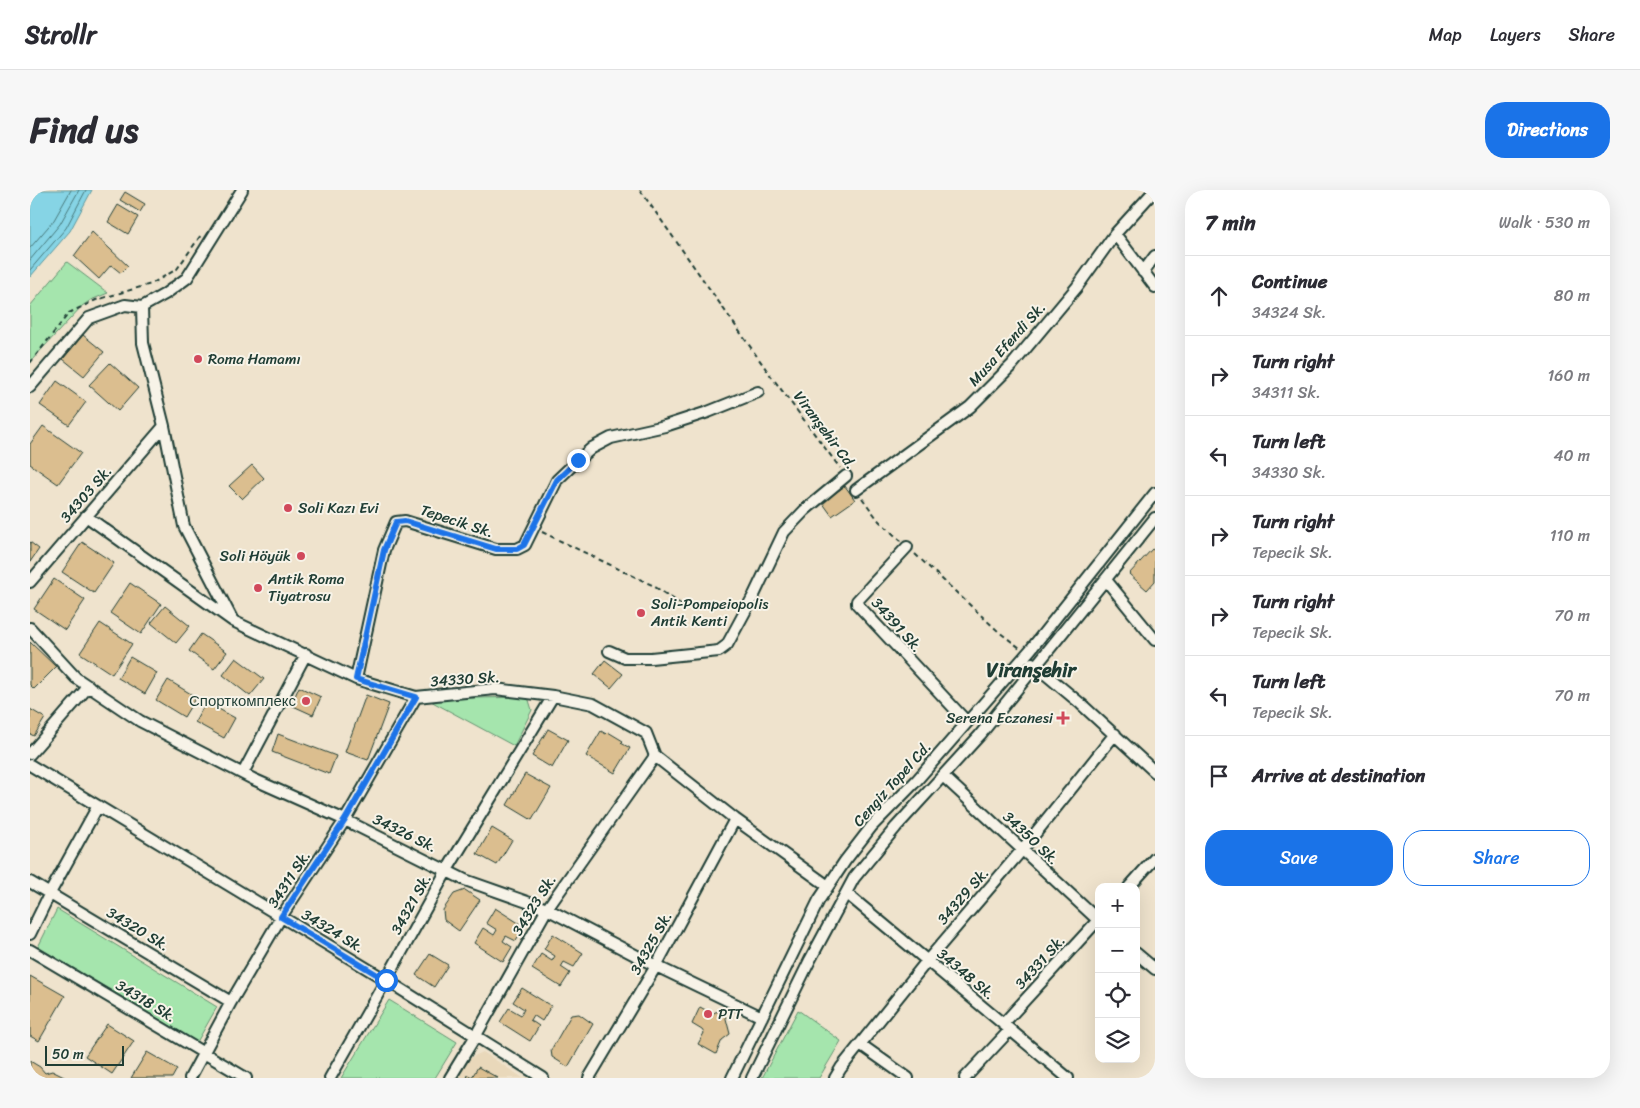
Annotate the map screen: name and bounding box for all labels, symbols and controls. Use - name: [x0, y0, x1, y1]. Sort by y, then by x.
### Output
- text: Strollr: [25, 14, 96, 56]
- text: Map: [1429, 19, 1462, 51]
- text: Layers: [1490, 19, 1541, 51]
- text: Share: [1569, 19, 1615, 51]
- text: Find us: [30, 99, 138, 161]
- button: Directions: [1485, 102, 1610, 158]
- text: 7 min: [1205, 204, 1256, 242]
- text: Walk · 530 m: [1499, 208, 1590, 237]
- text: Continue: [1252, 265, 1328, 298]
- text: 80 m: [1554, 281, 1590, 310]
- icon: ahead: [1205, 282, 1233, 310]
- street label: Musa Efendi Sk.: [962, 296, 1052, 392]
- text: 34324 Sk.: [1252, 298, 1326, 327]
- text: Turn right: [1252, 345, 1334, 378]
- place label: Roma Hamamı: [208, 346, 301, 372]
- marker: Roma Hamamı: [192, 353, 204, 365]
- text: 160 m: [1547, 361, 1590, 390]
- icon: right: [1205, 362, 1233, 390]
- text: 34311 Sk.: [1252, 378, 1321, 407]
- street label: Viranşehir Cd.: [787, 385, 863, 475]
- text: Turn left: [1252, 425, 1325, 458]
- text: 40 m: [1553, 441, 1590, 470]
- icon: left: [1205, 442, 1233, 470]
- route end: [567, 449, 590, 472]
- text: 34330 Sk.: [1252, 458, 1326, 487]
- street label: 34303 Sk.: [53, 459, 119, 529]
- place label: Soli Kazı Evi: [298, 495, 379, 521]
- street label: Tepecik Sk.: [417, 497, 497, 545]
- marker: Soli Kazı Evi: [282, 502, 294, 514]
- text: Turn right: [1252, 505, 1334, 538]
- text: 110 m: [1550, 521, 1590, 550]
- icon: right: [1205, 522, 1233, 550]
- text: Tepecik Sk.: [1252, 538, 1333, 567]
- place label: Soli Höyük: [220, 543, 291, 569]
- marker: Soli Höyük: [295, 550, 307, 562]
- place label: Antik Roma Tiyatrosu: [267, 566, 345, 609]
- marker: Antik Roma Tiyatrosu: [252, 582, 264, 594]
- text: Turn right: [1252, 585, 1334, 618]
- place label: Soli-Pompeiopolis Antik Kenti: [650, 591, 769, 634]
- street label: 34391 Sk.: [865, 591, 929, 659]
- text: 70 m: [1554, 601, 1590, 630]
- icon: right: [1205, 602, 1233, 630]
- marker: Soli-Pompeiopolis Antik Kenti: [635, 607, 647, 619]
- text: Tepecik Sk.: [1252, 618, 1333, 647]
- district label: Viranşehir: [986, 653, 1078, 688]
- street label: 34330 Sk.: [429, 664, 501, 694]
- text: Turn left: [1252, 665, 1325, 698]
- text: 70 m: [1554, 681, 1590, 710]
- icon: left: [1205, 682, 1233, 710]
- place label: Спорткомплекс: [189, 688, 296, 714]
- marker: Спорткомплекс: [300, 695, 312, 707]
- text: Tepecik Sk.: [1252, 698, 1333, 727]
- place label: Serena Eczanesi: [946, 705, 1054, 731]
- marker: Serena Eczanesi: [1057, 712, 1069, 724]
- street label: Cengiz Topel Cd.: [846, 735, 938, 833]
- text: Arrive at destination: [1252, 759, 1425, 792]
- icon: arrive: [1205, 762, 1233, 790]
- street label: 34350 Sk.: [996, 805, 1066, 871]
- street label: 34326 Sk.: [368, 806, 442, 860]
- button: Save: [1205, 830, 1393, 886]
- button: Share: [1403, 830, 1590, 886]
- street label: 34311 Sk.: [261, 845, 317, 913]
- street label: 34329 Sk.: [930, 861, 996, 931]
- street label: 34321 Sk.: [383, 869, 439, 939]
- street label: 34323 Sk.: [505, 869, 563, 941]
- map controls: [1095, 883, 1140, 1063]
- button: +: [1095, 883, 1140, 928]
- street label: 34320 Sk.: [101, 900, 175, 958]
- street label: 34324 Sk.: [296, 902, 370, 960]
- street label: 34325 Sk.: [623, 906, 679, 980]
- button: −: [1095, 928, 1140, 973]
- street label: 34331 Sk.: [1008, 929, 1072, 995]
- street label: 34348 Sk.: [931, 942, 1001, 1006]
- route start: [375, 969, 398, 992]
- street label: 34318 Sk.: [111, 973, 181, 1029]
- button: locate: [1095, 973, 1140, 1018]
- place label: PTT: [718, 1001, 744, 1027]
- marker: PTT: [702, 1008, 714, 1020]
- button: layers: [1095, 1018, 1140, 1063]
- text: 50 m: [52, 1042, 84, 1067]
- scale bar: [45, 1043, 124, 1066]

